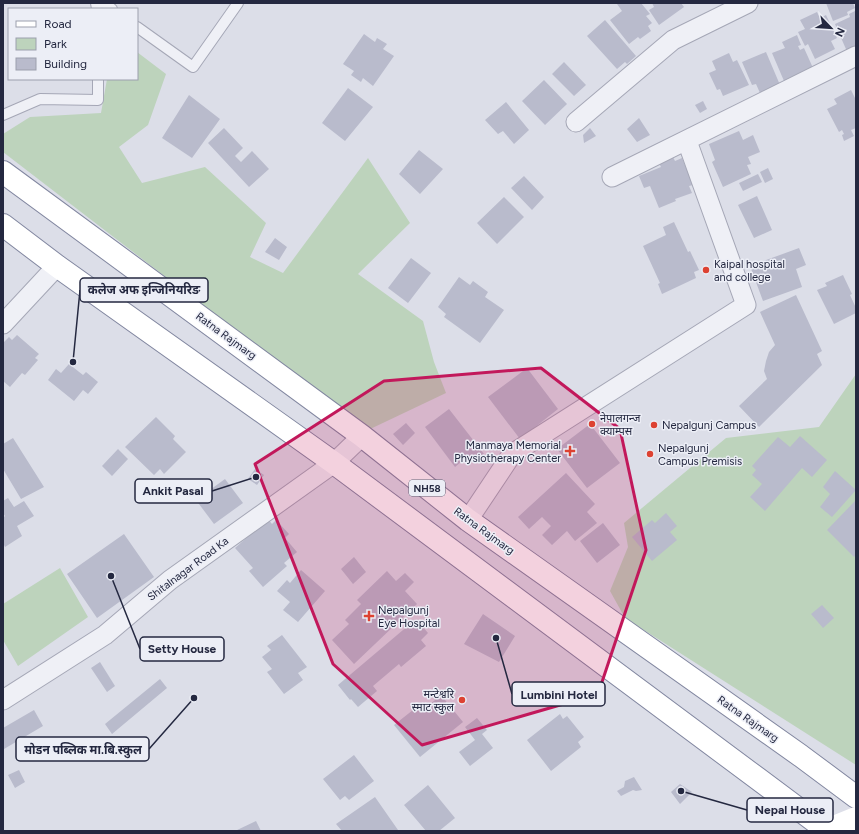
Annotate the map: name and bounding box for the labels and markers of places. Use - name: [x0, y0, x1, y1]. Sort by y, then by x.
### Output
- place label: Kaipal hospital and college: [714, 258, 785, 284]
- marker: Kaipal hospital and college: [701, 265, 711, 275]
- callout: कलेज अफ इन्जिनियरिङ: [80, 278, 208, 302]
- place label: नेपालगन्ज क्याम्पस: [600, 412, 641, 438]
- marker: नेपालगन्ज क्याम्पस: [587, 419, 597, 429]
- place label: Nepalgunj Campus: [662, 419, 756, 432]
- marker: Nepalgunj Campus: [649, 420, 659, 430]
- place label: Manmaya Memorial Physiotherapy Center: [454, 439, 561, 465]
- place label: Nepalgunj Campus Premisis: [658, 442, 742, 468]
- marker: Manmaya Memorial Physiotherapy Center: [564, 445, 576, 457]
- marker: Nepalgunj Campus Premisis: [645, 449, 655, 459]
- callout: Ankit Pasal: [135, 479, 212, 503]
- place label: Nepalgunj Eye Hospital: [378, 604, 440, 630]
- marker: Nepalgunj Eye Hospital: [363, 610, 375, 622]
- callout: Setty House: [140, 637, 224, 661]
- callout: Lumbini Hotel: [512, 682, 605, 706]
- place label: मन्टेश्वरि स्माट स्कुल: [412, 688, 455, 714]
- marker: मन्टेश्वरि स्माट स्कुल: [457, 695, 467, 705]
- callout: माेडन पब्लिक मा.बि.स्कुल: [16, 737, 149, 761]
- callout: Nepal House: [747, 798, 833, 822]

